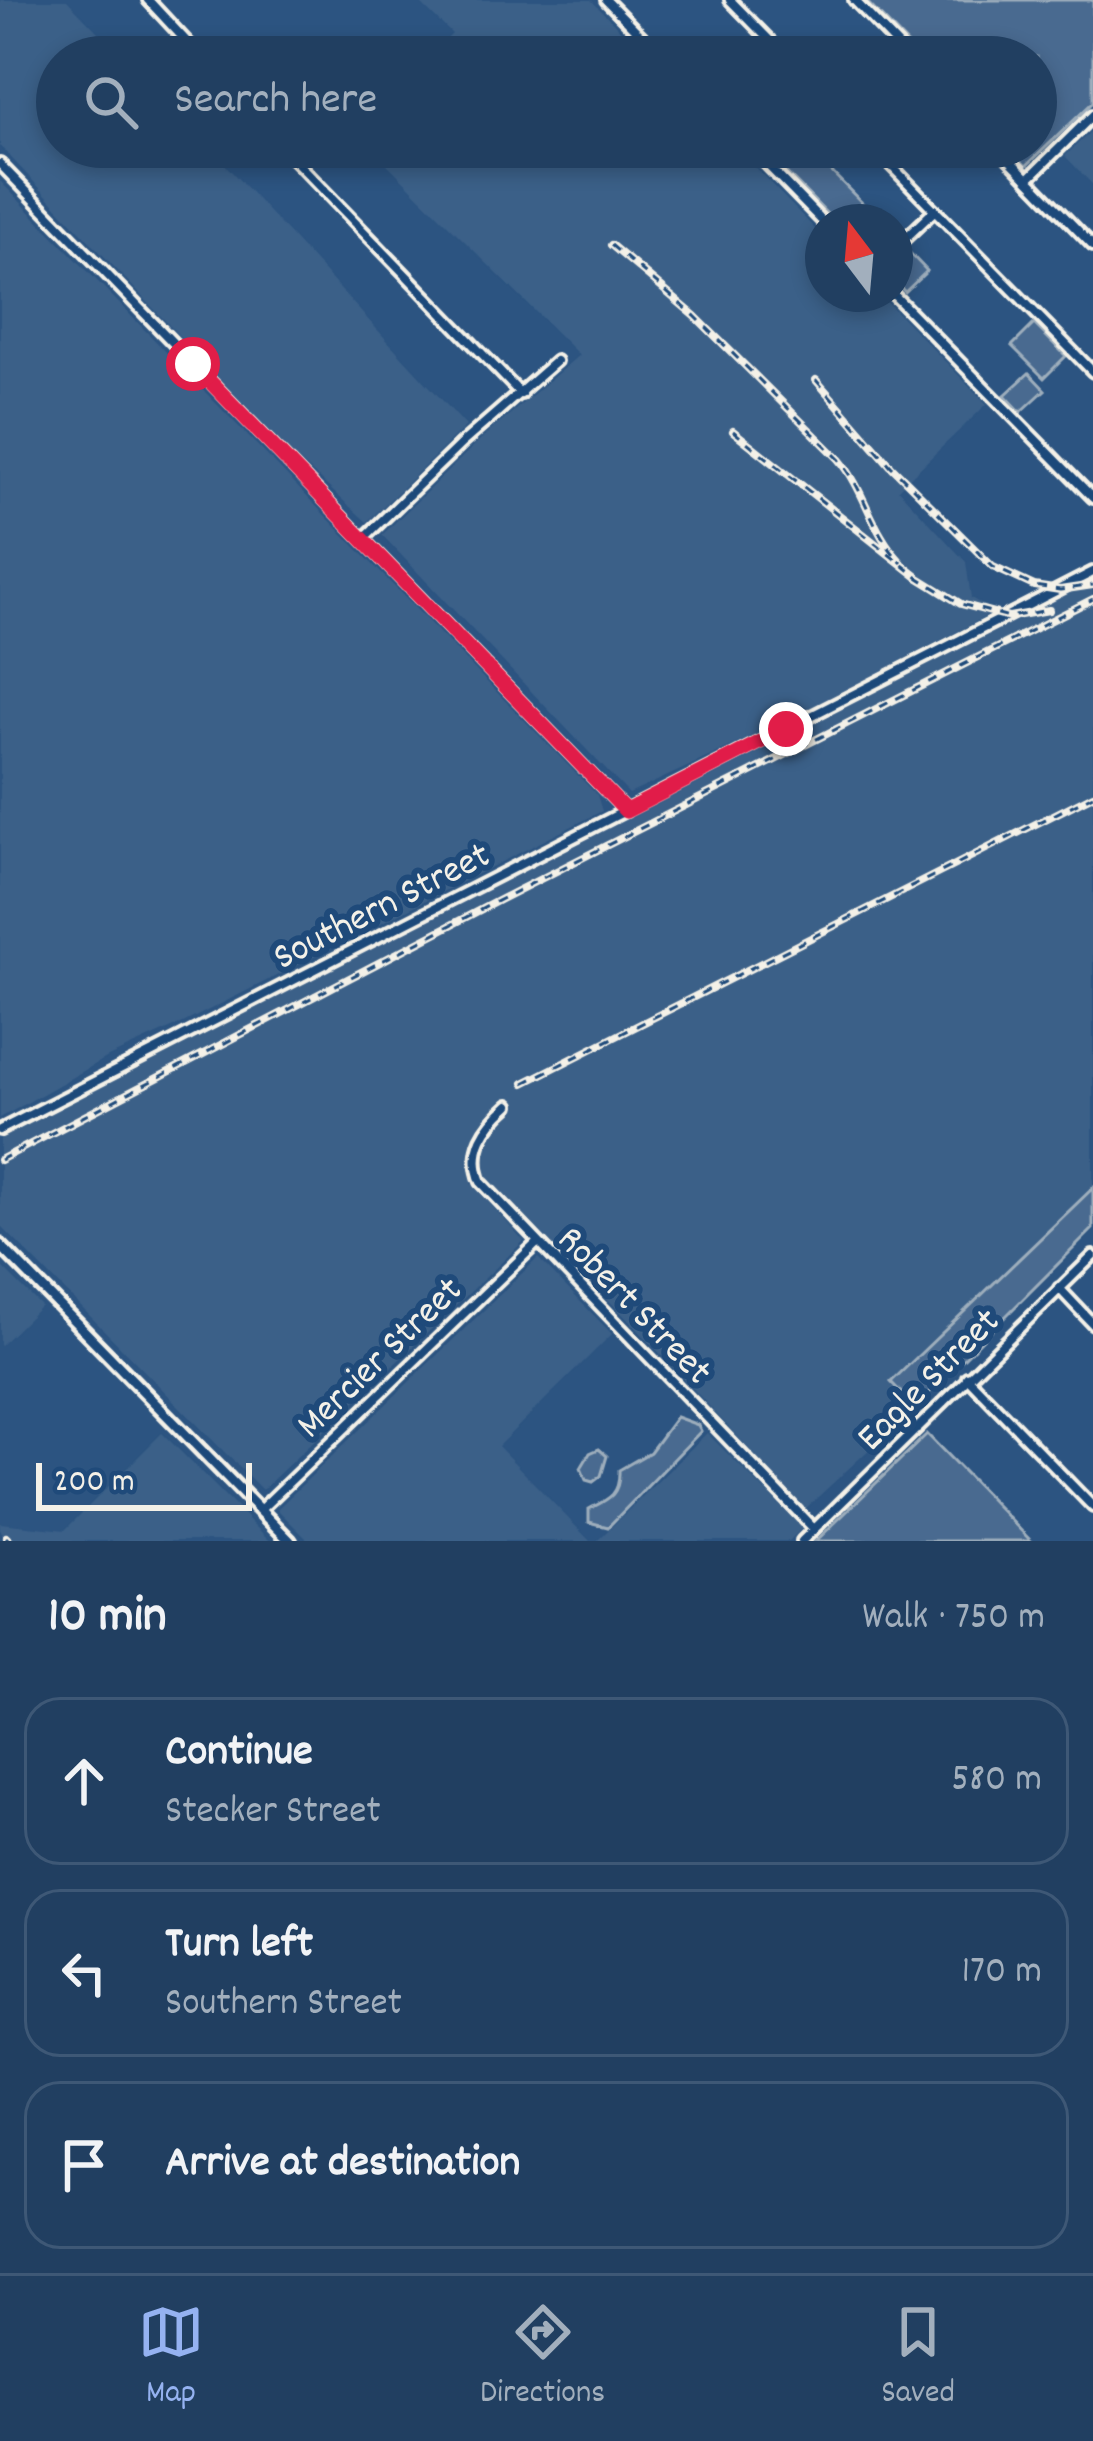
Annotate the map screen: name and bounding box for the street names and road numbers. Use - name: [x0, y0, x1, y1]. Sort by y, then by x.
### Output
- street label: Southern Street: [265, 830, 501, 987]
- street label: Robert Street: [542, 1215, 723, 1400]
- street label: Mercier Street: [286, 1266, 477, 1453]
- street label: Eagle Street: [846, 1297, 1015, 1466]

